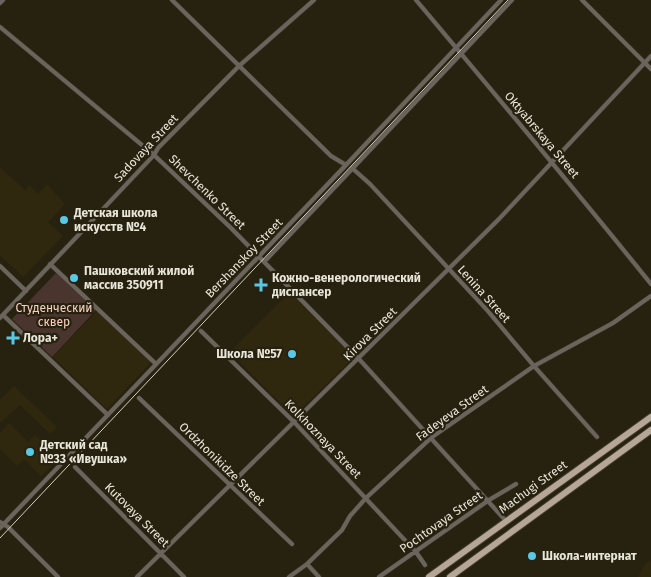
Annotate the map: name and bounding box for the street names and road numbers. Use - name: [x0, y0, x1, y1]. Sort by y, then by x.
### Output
- street label: Oktyabrskaya Street: [502, 89, 583, 182]
- street label: Sadovaya Street: [111, 111, 181, 185]
- street label: Shevchenko Street: [166, 152, 249, 233]
- street label: Bershanskoy Street: [203, 215, 286, 301]
- street label: Lenina Street: [455, 263, 514, 326]
- street label: Kirova Street: [340, 304, 400, 364]
- street label: Fadeyeva Street: [413, 382, 491, 444]
- street label: Kolkhoznaya Street: [282, 397, 365, 482]
- street label: Ordzhonikidze Street: [176, 420, 268, 509]
- street label: Machugi Street: [496, 457, 570, 516]
- street label: Kutovaya Street: [102, 480, 173, 551]
- street label: Pochtovaya Street: [397, 488, 486, 556]

